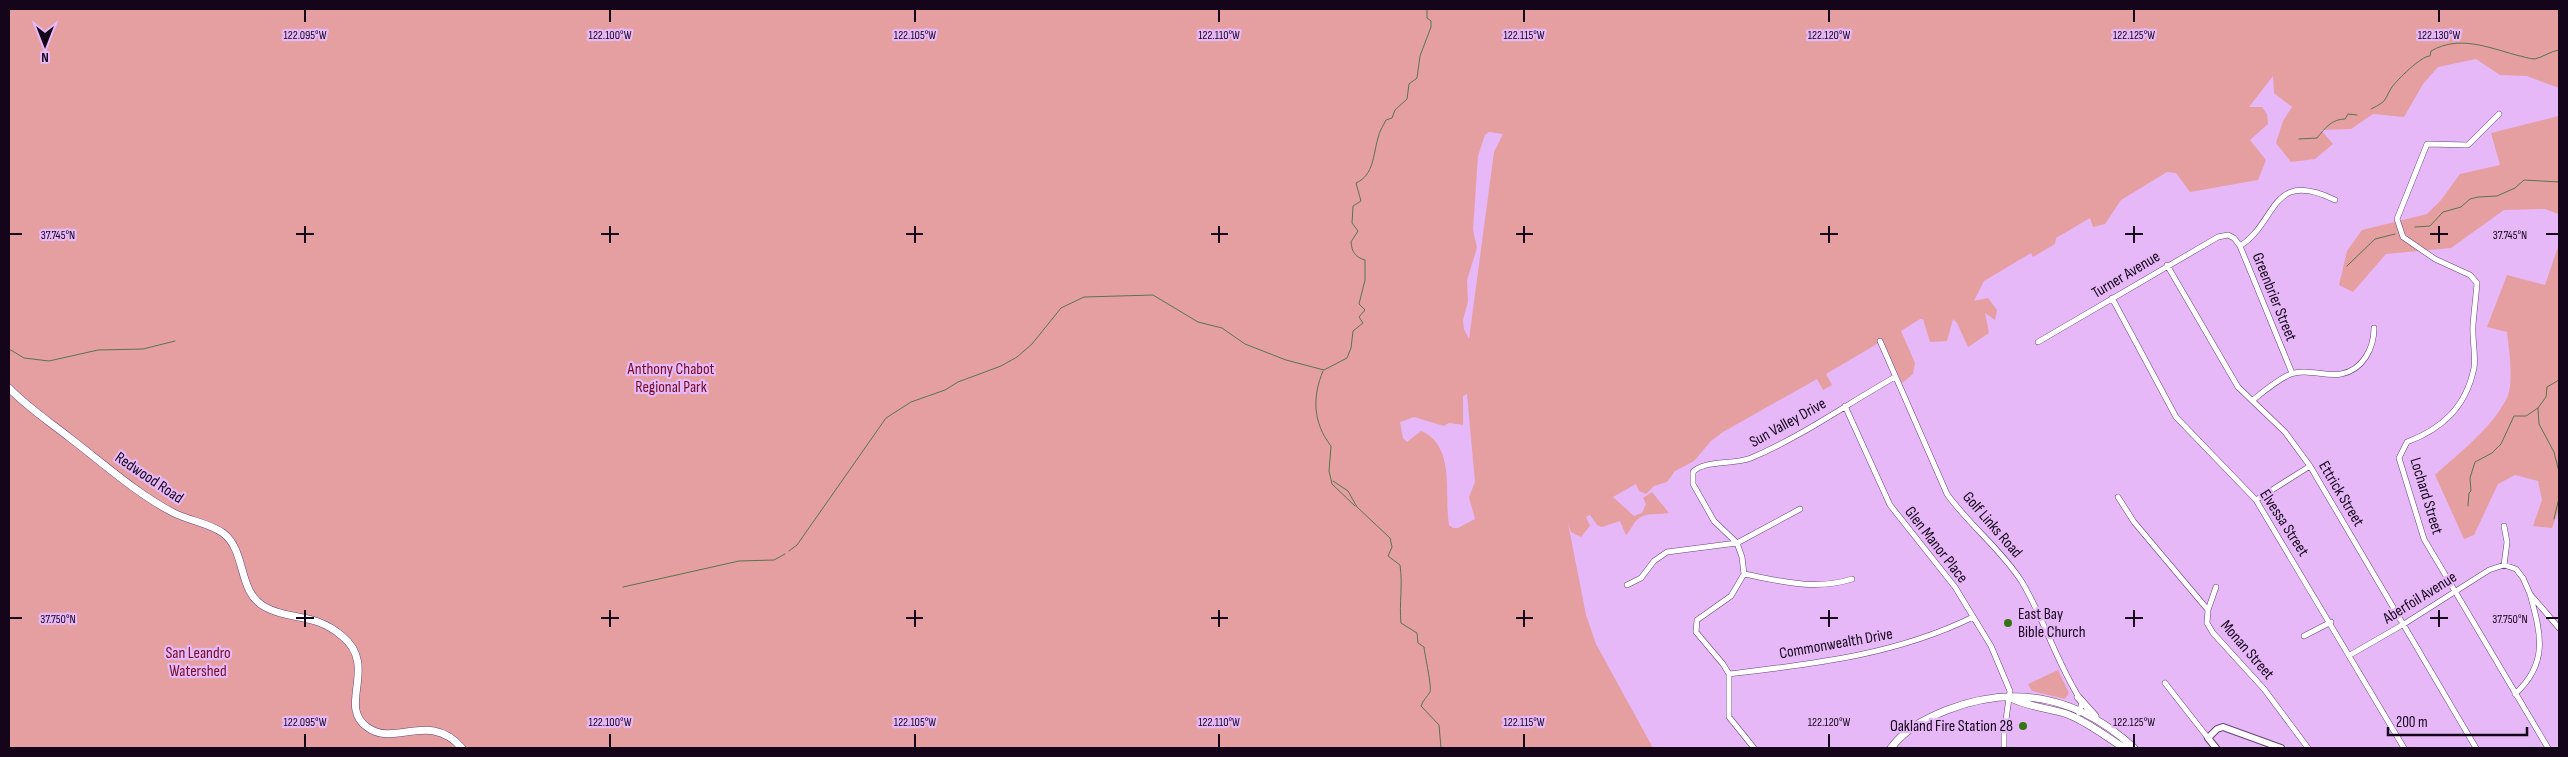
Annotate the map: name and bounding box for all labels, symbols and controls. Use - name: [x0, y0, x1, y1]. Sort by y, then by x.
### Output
- north arrow: [20, 20, 70, 70]
- text: 122.095°W: [284, 28, 327, 43]
- text: 122.100°W: [589, 28, 632, 43]
- text: 122.105°W: [894, 28, 936, 43]
- text: 122.110°W: [1198, 28, 1240, 43]
- text: 122.115°W: [1503, 28, 1545, 43]
- text: 122.120°W: [1808, 28, 1850, 43]
- text: 122.125°W: [2113, 28, 2155, 43]
- text: 122.130°W: [2418, 28, 2460, 43]
- text: N: [41, 49, 49, 66]
- text: 37.745°N: [41, 228, 75, 243]
- text: 37.745°N: [2493, 228, 2527, 243]
- street label: Turner Avenue: [2088, 247, 2164, 303]
- street label: Greenbrier Street: [2248, 250, 2300, 344]
- park label: Anthony Chabot Regional Park: [627, 360, 715, 397]
- street label: Sun Valley Drive: [1746, 394, 1830, 452]
- street label: Redwood Road: [111, 448, 187, 508]
- street label: Lochard Street: [2405, 455, 2447, 537]
- street label: Ettrick Street: [2314, 458, 2368, 530]
- street label: Elvessa Street: [2255, 486, 2313, 560]
- street label: Golf Links Road: [1958, 488, 2026, 562]
- street label: Glen Manor Place: [1900, 503, 1972, 587]
- street label: Aberfoil Avenue: [2379, 568, 2460, 629]
- place label: East Bay Bible Church: [2018, 605, 2086, 642]
- text: 37.750°N: [40, 612, 76, 627]
- text: 37.750°N: [2492, 612, 2528, 627]
- street label: Monan Street: [2216, 616, 2278, 684]
- marker: East Bay Bible Church: [2002, 617, 2014, 629]
- street label: Commonwealth Drive: [1778, 625, 1894, 663]
- park label: San Leandro Watershed: [165, 644, 231, 681]
- scale bar: [2388, 704, 2527, 736]
- text: 200 m: [2396, 713, 2428, 732]
- text: 122.095°W: [284, 715, 327, 730]
- text: 122.100°W: [589, 715, 632, 730]
- text: 122.105°W: [894, 715, 936, 730]
- text: 122.110°W: [1198, 715, 1240, 730]
- text: 122.115°W: [1503, 715, 1545, 730]
- text: 122.120°W: [1808, 715, 1850, 730]
- text: 122.125°W: [2113, 715, 2155, 730]
- place label: Oakland Fire Station 28: [1890, 717, 2013, 736]
- marker: Oakland Fire Station 28: [2017, 720, 2029, 732]

